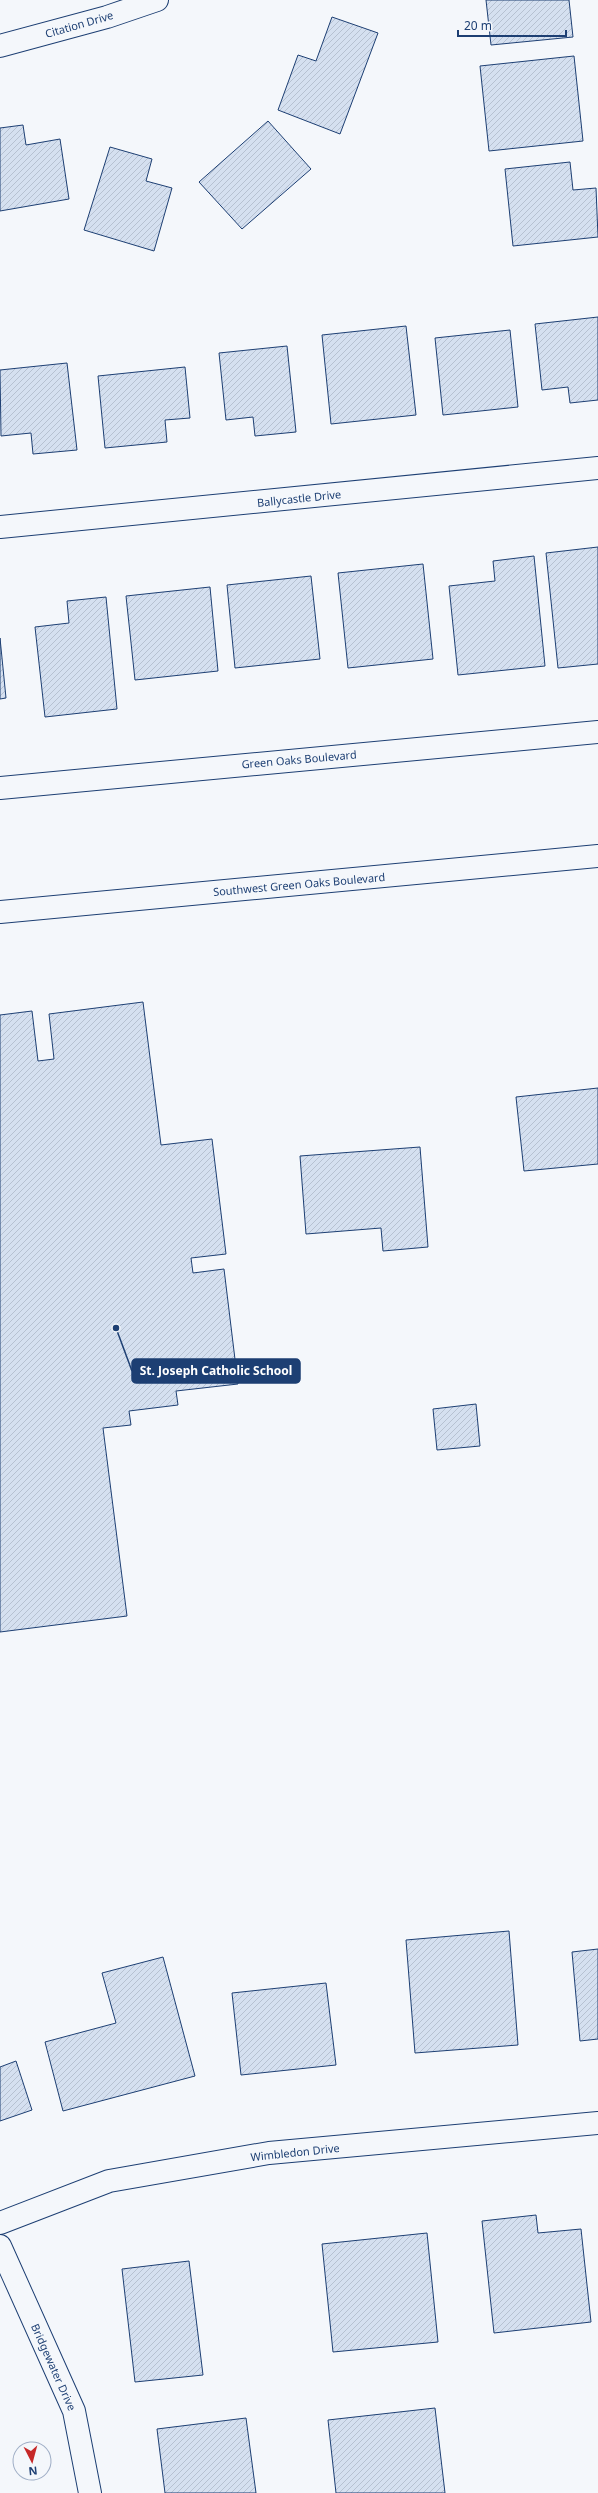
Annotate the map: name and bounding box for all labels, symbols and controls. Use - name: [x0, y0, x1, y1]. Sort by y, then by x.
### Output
- street label: Citation Drive: [43, 7, 115, 41]
- scale bar: [458, 12, 566, 38]
- text: 20 m: [464, 17, 492, 34]
- street label: Ballycastle Drive: [256, 486, 342, 510]
- street label: Green Oaks Boulevard: [241, 746, 357, 772]
- street label: Southwest Green Oaks Boulevard: [212, 869, 386, 899]
- callout: St. Joseph Catholic School: [132, 1359, 300, 1383]
- text: St. Joseph Catholic School: [140, 1362, 292, 1379]
- street label: Wimbledon Drive: [250, 2140, 340, 2164]
- street label: Bridgewater Drive: [28, 2321, 80, 2413]
- north arrow: [12, 2441, 52, 2481]
- text: N: [28, 2464, 38, 2479]

